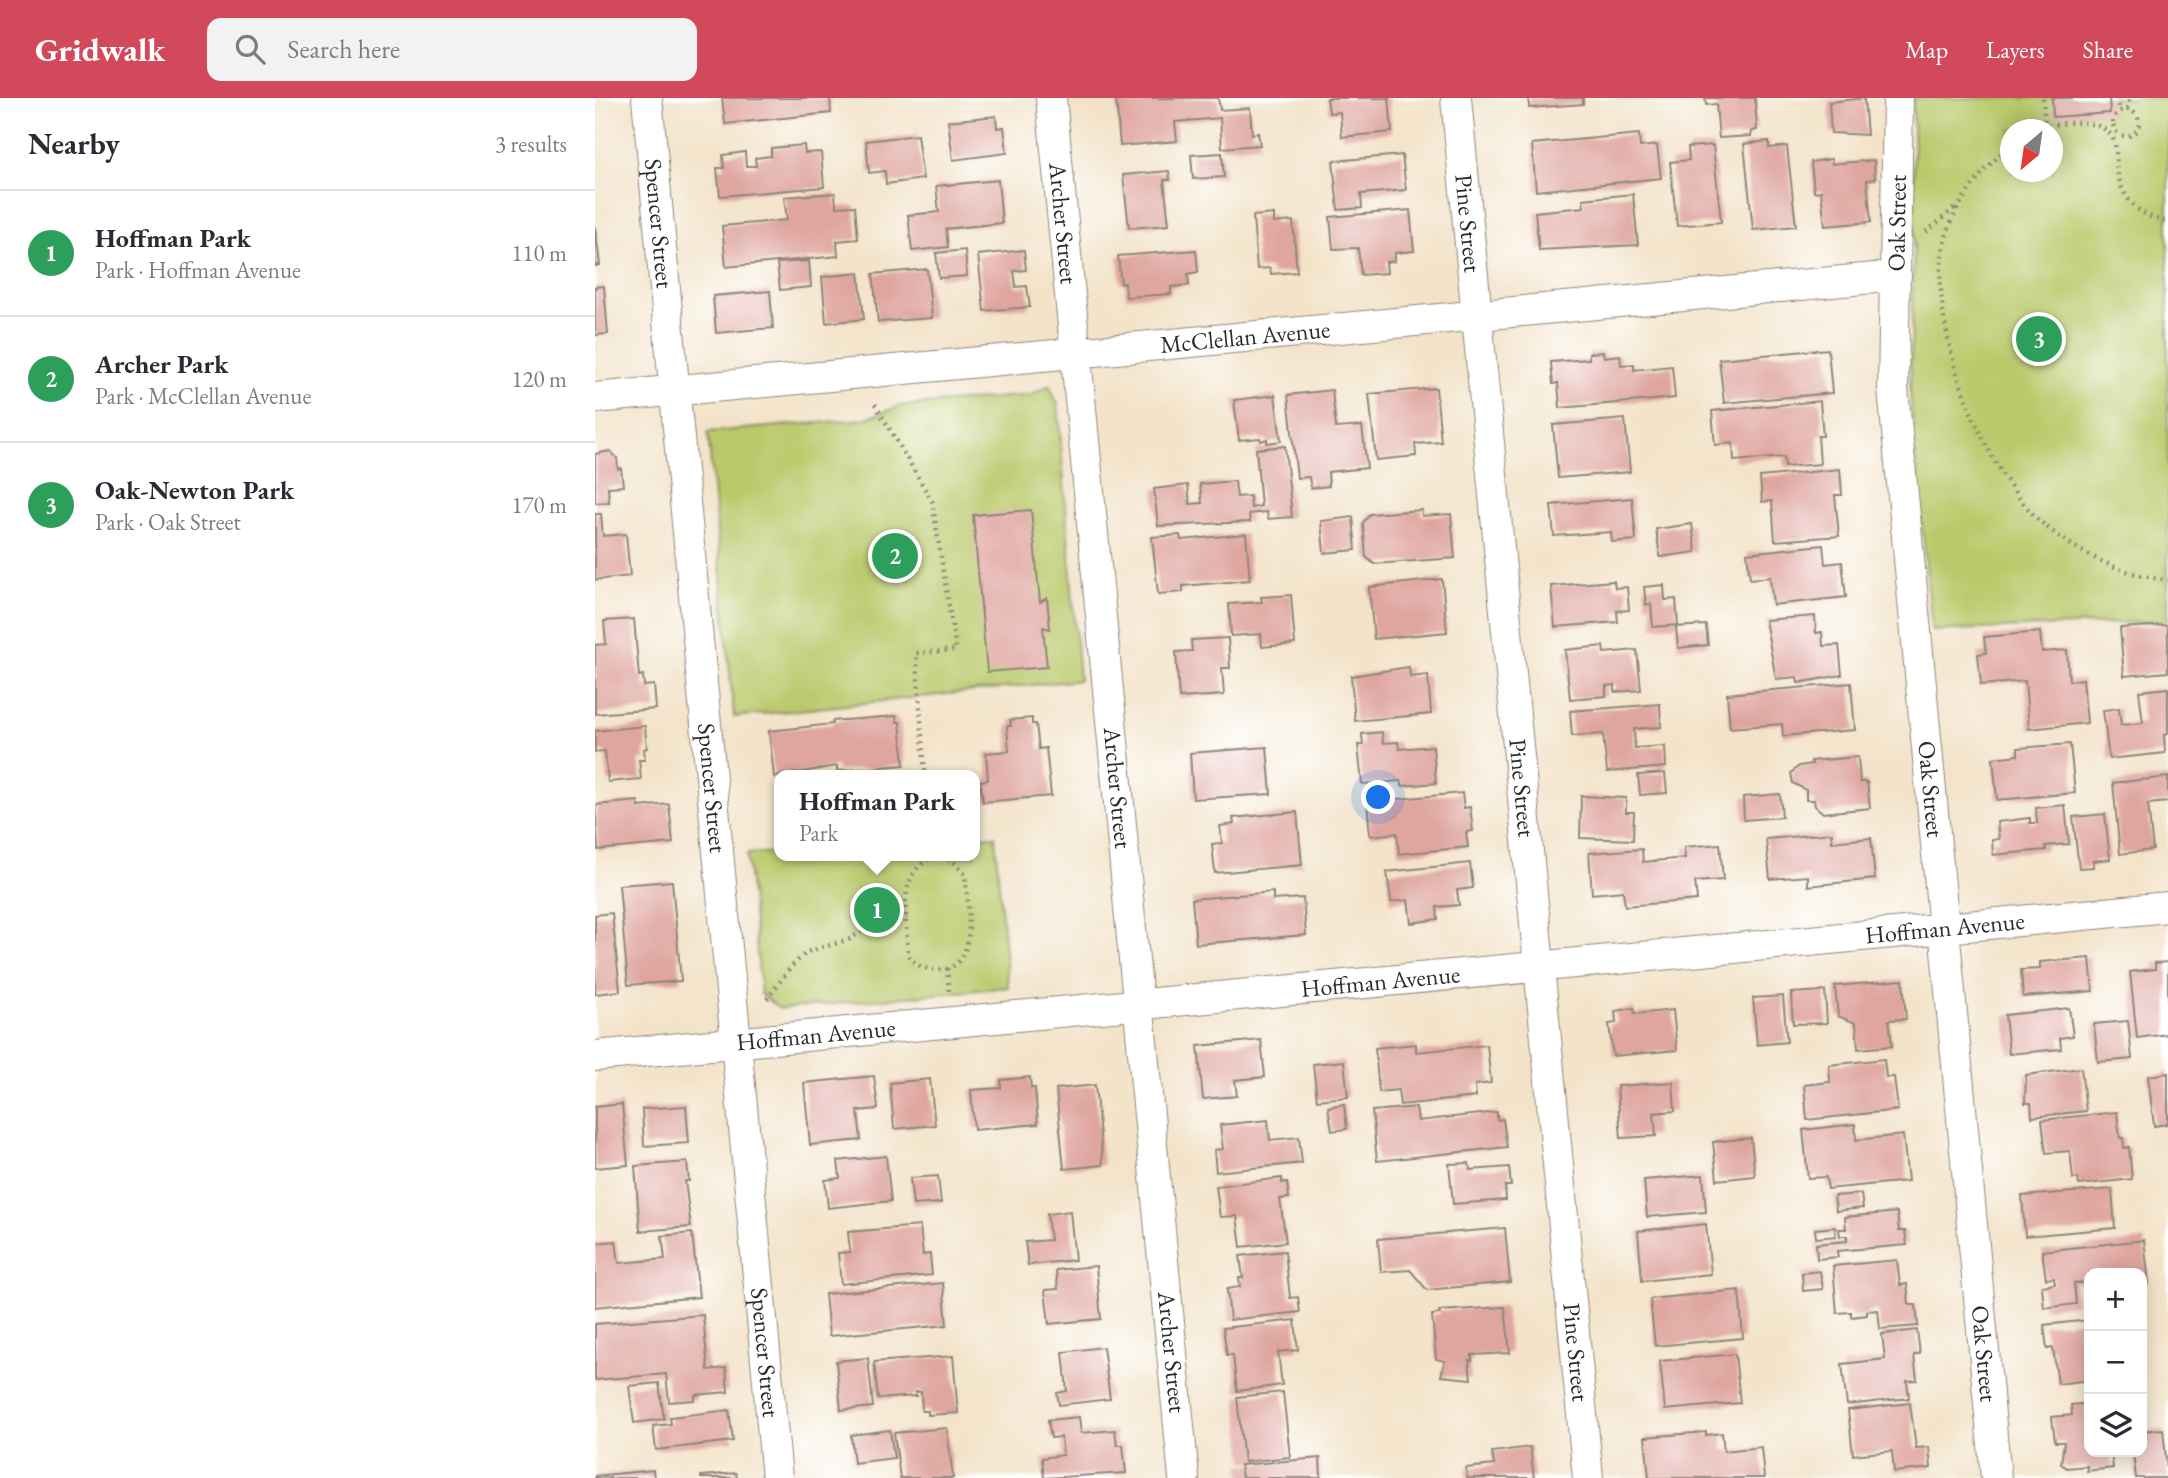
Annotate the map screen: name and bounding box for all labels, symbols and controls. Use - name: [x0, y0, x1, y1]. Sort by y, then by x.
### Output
- search box: [207, 18, 697, 81]
- text: Gridwalk: [35, 28, 165, 71]
- icon: search: [231, 30, 269, 68]
- text: Search here: [287, 32, 400, 66]
- text: Map: [1905, 34, 1948, 65]
- text: Layers: [1986, 34, 2045, 65]
- text: Share: [2083, 34, 2133, 65]
- north arrow: [2000, 119, 2063, 182]
- text: Nearby: [28, 124, 120, 163]
- text: 3 results: [495, 129, 567, 159]
- street label: Spencer Street: [638, 157, 681, 290]
- street label: Archer Street: [1042, 160, 1085, 286]
- street label: Pine Street: [1448, 173, 1489, 274]
- street label: Oak Street: [1880, 174, 1913, 272]
- text: Hoffman Park: [95, 221, 251, 255]
- text: 1: [45, 238, 57, 268]
- text: 110 m: [511, 238, 567, 268]
- text: Park · Hoffman Avenue: [95, 255, 301, 285]
- street label: McClellan Avenue: [1159, 313, 1332, 360]
- pin: 3: [2016, 313, 2062, 365]
- text: Archer Park: [95, 347, 228, 381]
- text: 2: [45, 364, 57, 394]
- text: 120 m: [511, 364, 567, 394]
- text: Park · McClellan Avenue: [95, 381, 311, 411]
- text: Oak-Newton Park: [95, 473, 294, 507]
- text: 3: [45, 490, 57, 520]
- text: 170 m: [511, 490, 567, 520]
- text: Park · Oak Street: [95, 507, 241, 537]
- pin: 2: [872, 530, 918, 582]
- street label: Spencer Street: [691, 722, 734, 855]
- street label: Archer Street: [1097, 725, 1139, 850]
- street label: Pine Street: [1502, 737, 1543, 839]
- street label: Oak Street: [1911, 739, 1951, 839]
- popup: [774, 770, 980, 861]
- your location: [1361, 780, 1395, 814]
- text: Hoffman Park: [799, 784, 955, 818]
- text: Park: [799, 818, 838, 848]
- pin: 1: [854, 884, 900, 936]
- street label: Hoffman Avenue: [1864, 905, 2026, 951]
- street label: Hoffman Avenue: [1299, 958, 1461, 1004]
- street label: Hoffman Avenue: [735, 1012, 897, 1058]
- map controls: [2084, 1268, 2147, 1457]
- button: +: [2084, 1268, 2147, 1331]
- street label: Spencer Street: [744, 1286, 787, 1419]
- street label: Archer Street: [1151, 1289, 1194, 1415]
- street label: Pine Street: [1556, 1302, 1597, 1403]
- street label: Oak Street: [1965, 1304, 2005, 1404]
- button: −: [2084, 1331, 2147, 1394]
- button: layers: [2084, 1394, 2147, 1457]

